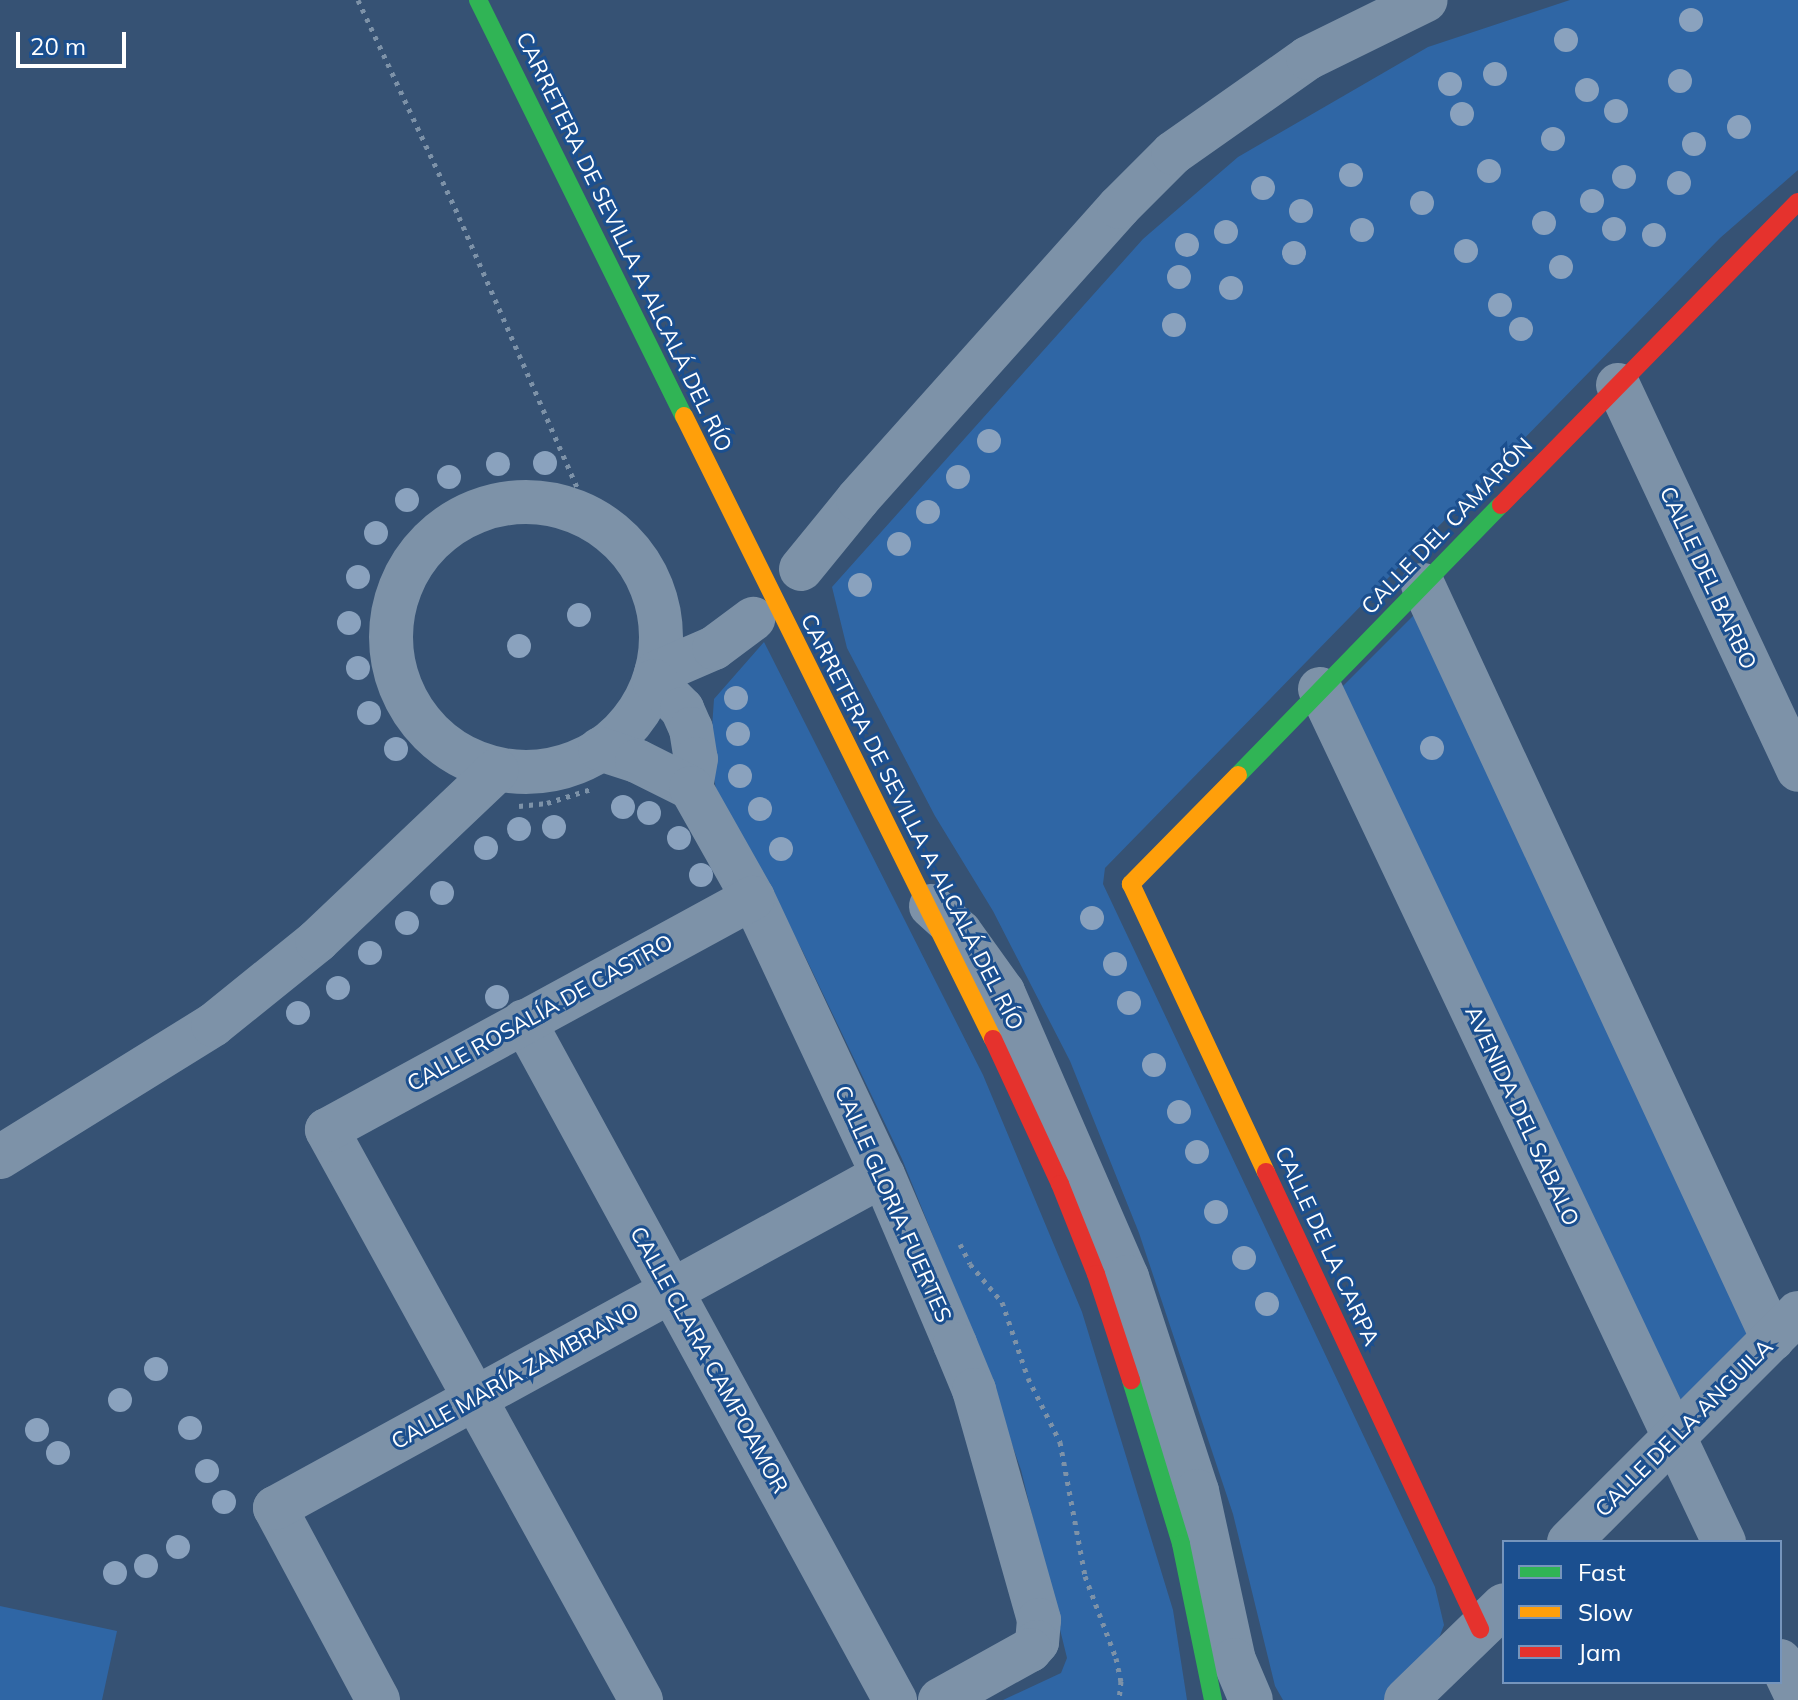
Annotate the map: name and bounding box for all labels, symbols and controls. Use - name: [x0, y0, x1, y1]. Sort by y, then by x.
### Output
- scale bar: [20, 16, 130, 66]
- street label: CARRETERA DE SEVILLA A ALCALÁ DEL RÍO: [510, 28, 738, 456]
- text: 20 m: [30, 31, 86, 61]
- street label: CALLE DEL CAMARÓN: [1356, 432, 1538, 620]
- street label: CALLE DEL BARBO: [1654, 482, 1762, 674]
- street label: CARRETERA DE SEVILLA A ALCALÁ DEL RÍO: [795, 609, 1029, 1035]
- street label: CALLE ROSALÍA DE CASTRO: [403, 929, 677, 1097]
- street label: AVENIDA DEL SABALO: [1459, 1002, 1585, 1230]
- street label: CALLE GLORIA FUERTES: [829, 1082, 957, 1326]
- street label: CALLE DE LA CARPA: [1269, 1142, 1385, 1350]
- street label: CALLE CLARA CAMPOAMOR: [625, 1222, 793, 1498]
- street label: CALLE MARÍA ZAMBRANO: [387, 1297, 643, 1455]
- street label: CALLE DE LA ANGUILA: [1590, 1334, 1778, 1522]
- legend: [1502, 1540, 1782, 1684]
- text: Fast: [1578, 1557, 1626, 1587]
- text: Slow: [1578, 1597, 1633, 1627]
- text: Jam: [1578, 1637, 1621, 1667]

